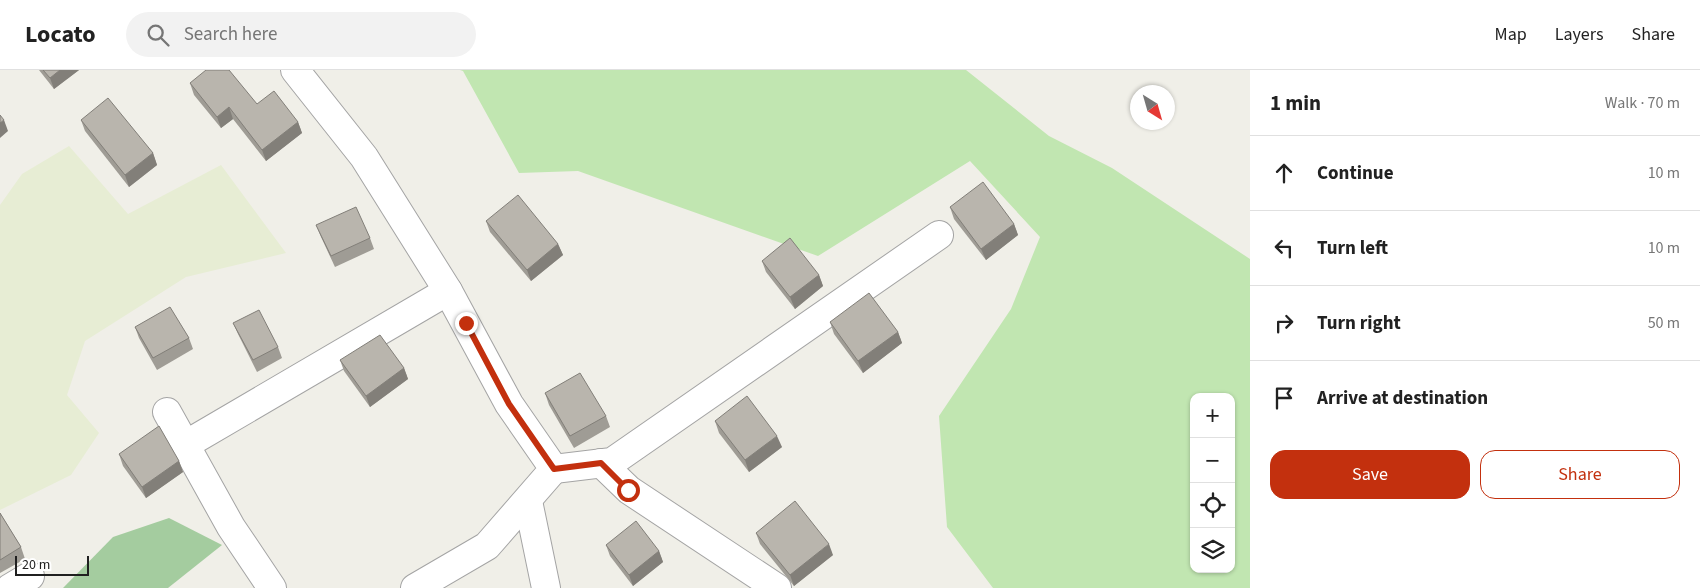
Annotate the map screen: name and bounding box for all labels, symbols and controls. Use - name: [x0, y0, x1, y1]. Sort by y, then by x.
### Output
- search box: [126, 12, 476, 57]
- text: Locato: [25, 17, 96, 52]
- icon: search: [144, 21, 172, 49]
- text: Search here: [184, 21, 277, 48]
- text: Map: [1495, 22, 1527, 47]
- text: Layers: [1555, 22, 1604, 47]
- text: Share: [1632, 22, 1675, 47]
- north arrow: [1130, 85, 1175, 130]
- text: 1 min: [1270, 88, 1321, 118]
- text: Walk · 70 m: [1605, 92, 1680, 114]
- icon: ahead: [1270, 159, 1298, 187]
- text: Continue: [1317, 160, 1394, 187]
- text: 10 m: [1648, 162, 1680, 184]
- icon: left: [1270, 234, 1298, 262]
- text: Turn left: [1317, 235, 1388, 262]
- text: 10 m: [1648, 237, 1680, 259]
- icon: right: [1270, 309, 1298, 337]
- text: Turn right: [1317, 310, 1401, 337]
- route end: [455, 312, 478, 335]
- text: 50 m: [1648, 312, 1680, 334]
- icon: arrive: [1270, 384, 1298, 412]
- text: Arrive at destination: [1317, 385, 1488, 412]
- map controls: [1190, 393, 1235, 573]
- button: +: [1190, 393, 1235, 438]
- button: −: [1190, 438, 1235, 483]
- button: Save: [1270, 450, 1470, 499]
- button: Share: [1480, 450, 1680, 499]
- route start: [617, 479, 640, 502]
- button: locate: [1190, 483, 1235, 528]
- button: layers: [1190, 528, 1235, 573]
- scale bar: [15, 553, 89, 576]
- text: 20 m: [22, 555, 50, 575]

